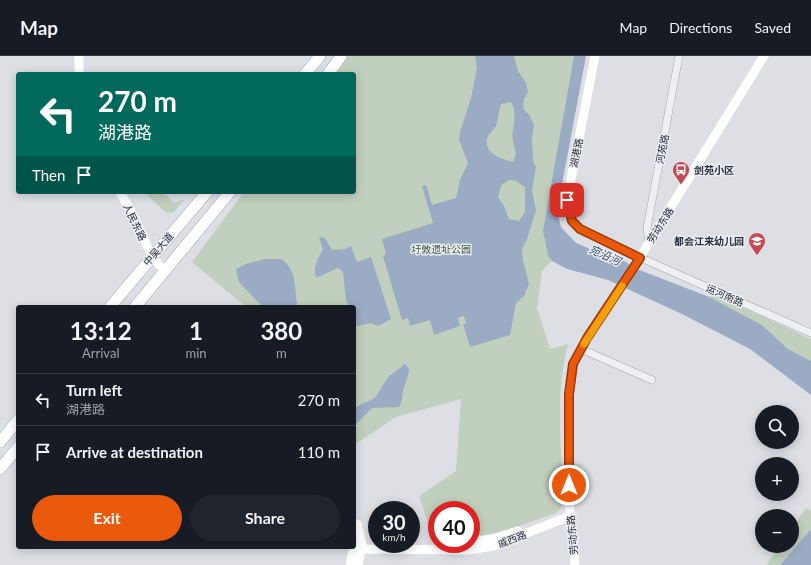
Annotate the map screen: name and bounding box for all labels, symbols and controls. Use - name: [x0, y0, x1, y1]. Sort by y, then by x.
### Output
- text: Map: [20, 16, 58, 39]
- text: Map: [620, 19, 647, 36]
- text: Directions: [669, 19, 732, 36]
- text: Saved: [754, 19, 791, 36]
- text: 270 m: [98, 84, 177, 118]
- icon: left: [32, 88, 84, 140]
- text: 湖港路: [98, 121, 152, 143]
- street label: 河苑路: [653, 133, 671, 165]
- street label: 湖港路: [567, 137, 585, 169]
- bus stop icon: 剑苑小区: [671, 160, 691, 185]
- icon: arrive: [73, 164, 95, 186]
- place label: 剑苑小区: [694, 164, 734, 176]
- text: Then: [32, 166, 65, 184]
- pin: [550, 183, 584, 217]
- icon: arrive: [556, 189, 578, 211]
- street label: 人民东路: [121, 201, 149, 243]
- street label: 劳动东路: [644, 205, 676, 245]
- street label: 中吴大道: [140, 230, 176, 268]
- school or university icon: 都会江来幼儿园: [747, 231, 767, 256]
- place label: 都会江来幼儿园: [674, 235, 744, 247]
- water label: 宛沿河: [587, 242, 625, 268]
- park label: 圩敦遗址公园: [411, 243, 471, 255]
- street label: 运河南路: [704, 281, 746, 309]
- text: 13:12: [70, 316, 132, 345]
- text: 1: [189, 316, 203, 345]
- text: 380: [260, 316, 302, 345]
- text: Arrival: [82, 345, 119, 361]
- text: min: [186, 345, 207, 361]
- text: m: [276, 345, 287, 361]
- text: Turn left: [66, 381, 122, 399]
- icon: left: [32, 389, 54, 411]
- text: 270 m: [298, 391, 340, 409]
- text: 湖港路: [66, 401, 105, 417]
- map controls: [755, 405, 799, 553]
- button: search: [755, 405, 799, 449]
- icon: arrive: [32, 441, 54, 463]
- text: Arrive at destination: [66, 443, 203, 461]
- text: 110 m: [298, 443, 340, 461]
- button: +: [755, 457, 799, 501]
- position arrow: [548, 464, 590, 506]
- button: Exit: [32, 495, 182, 541]
- button: Share: [190, 495, 340, 541]
- speed limit sign: 40: [428, 501, 480, 553]
- button: −: [755, 509, 799, 553]
- text: 30: [382, 510, 406, 534]
- street label: 劳动东路: [564, 515, 580, 555]
- street label: 戚西路: [496, 528, 528, 550]
- text: km/h: [382, 531, 406, 543]

